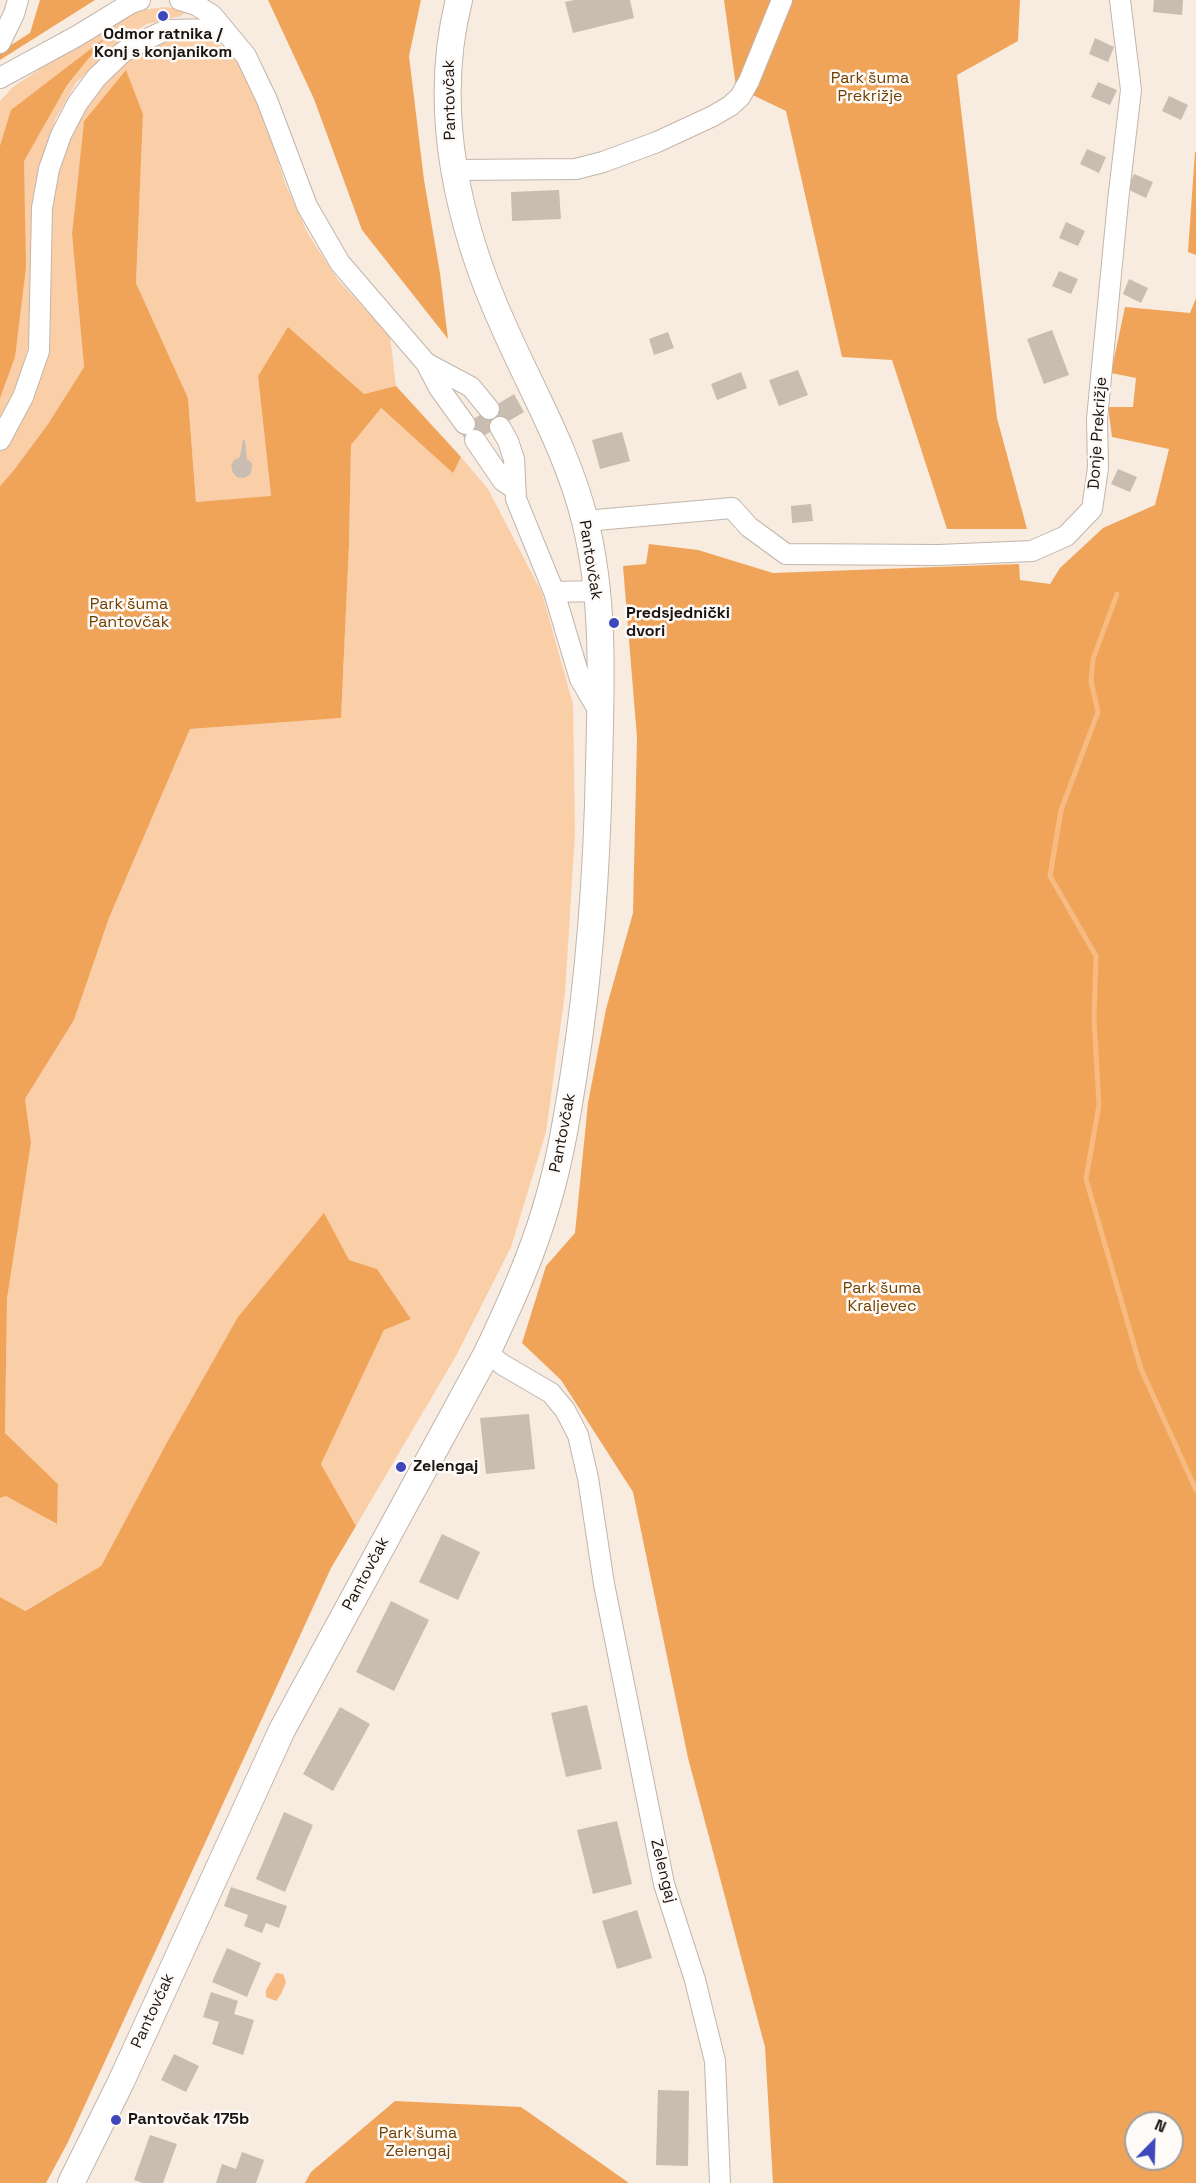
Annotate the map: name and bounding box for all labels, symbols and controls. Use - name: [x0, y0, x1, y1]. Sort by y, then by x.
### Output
- marker: Odmor ratnika / Konj s konjanikom: [156, 9, 170, 23]
- place label: Odmor ratnika / Konj s konjanikom: [94, 25, 232, 63]
- street label: Pantovčak: [440, 60, 460, 140]
- park label: Park šuma Prekrižje: [831, 69, 909, 107]
- street label: Donje Prekrižje: [1084, 376, 1112, 490]
- street label: Pantovčak: [574, 519, 606, 601]
- park label: Park šuma Pantovčak: [89, 595, 169, 633]
- place label: Predsjednički dvori: [626, 604, 730, 642]
- marker: Predsjednički dvori: [607, 616, 621, 630]
- street label: Pantovčak: [546, 1092, 580, 1174]
- park label: Park šuma Kraljevec: [843, 1279, 921, 1317]
- place label: Zelengaj: [413, 1457, 478, 1477]
- marker: Zelengaj: [394, 1460, 408, 1474]
- street label: Pantovčak: [339, 1534, 393, 1614]
- street label: Zelengaj: [646, 1837, 680, 1905]
- street label: Pantovčak: [127, 1970, 179, 2052]
- place label: Pantovčak 175b: [128, 2110, 249, 2130]
- north arrow: [1124, 2111, 1184, 2171]
- marker: Pantovčak 175b: [109, 2113, 123, 2127]
- text: N: [1151, 2114, 1169, 2138]
- park label: Park šuma Zelengaj: [379, 2124, 457, 2162]

